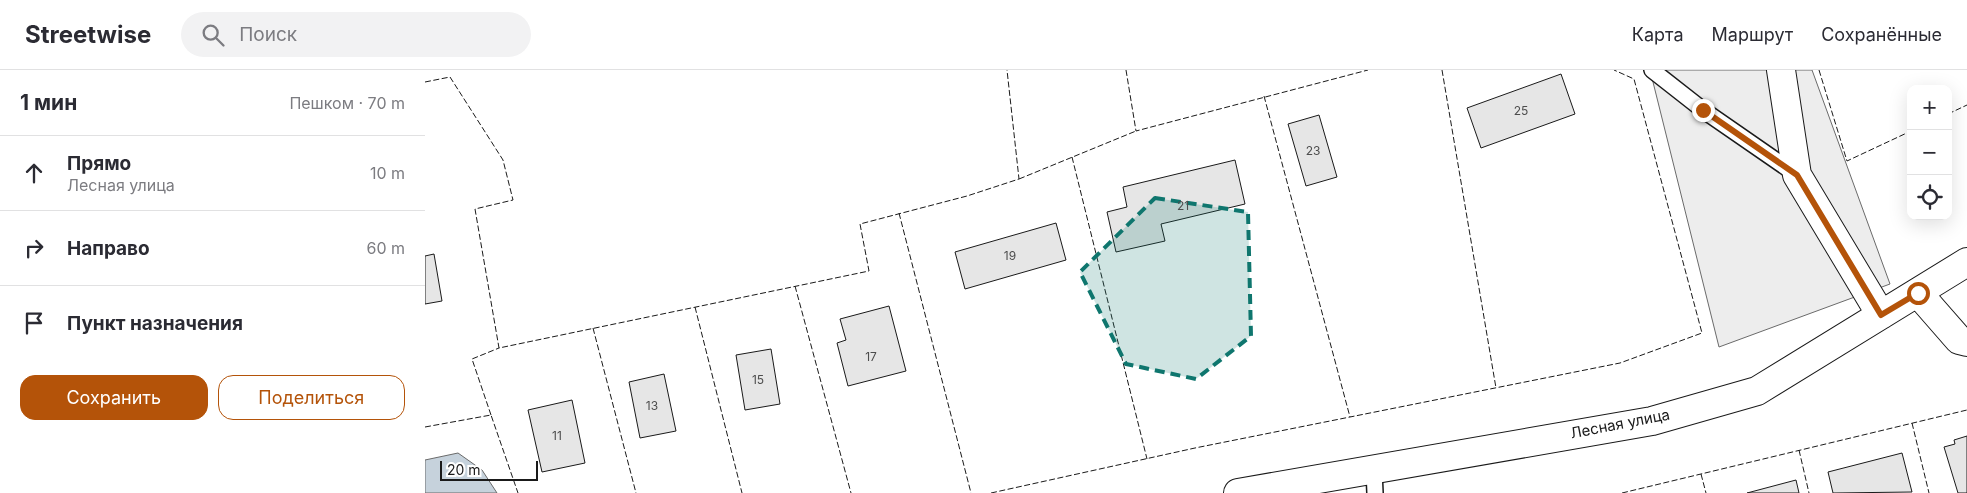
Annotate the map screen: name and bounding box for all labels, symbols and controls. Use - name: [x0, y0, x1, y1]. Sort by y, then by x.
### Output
- search box: [181, 12, 531, 57]
- text: Streetwise: [25, 20, 151, 49]
- icon: search: [199, 21, 227, 49]
- text: Поиск: [239, 23, 297, 46]
- text: Карта: [1632, 24, 1684, 45]
- text: Маршрут: [1712, 24, 1793, 45]
- text: Сохранённые: [1821, 24, 1942, 45]
- map controls: [1907, 85, 1952, 220]
- button: +: [1907, 85, 1952, 130]
- text: 1 мин: [20, 90, 77, 115]
- text: Пешком · 70 m: [289, 93, 405, 113]
- route end: [1692, 99, 1715, 122]
- house number: 25: [1514, 103, 1528, 118]
- button: −: [1907, 130, 1952, 175]
- house number: 23: [1306, 143, 1320, 158]
- text: Прямо: [67, 152, 131, 175]
- icon: ahead: [20, 159, 48, 187]
- text: 10 m: [370, 163, 405, 183]
- text: Лесная улица: [67, 175, 175, 195]
- button: locate: [1907, 175, 1952, 220]
- house number: 21: [1177, 198, 1189, 213]
- icon: right: [20, 234, 48, 262]
- text: Направо: [67, 237, 150, 260]
- text: 60 m: [366, 238, 405, 258]
- house number: 19: [1004, 248, 1016, 263]
- route start: [1907, 282, 1930, 305]
- icon: arrive: [20, 309, 48, 337]
- text: Пункт назначения: [67, 312, 243, 335]
- house number: 17: [865, 349, 877, 364]
- house number: 15: [752, 372, 764, 387]
- button: Сохранить: [20, 375, 208, 420]
- button: Поделиться: [218, 375, 405, 420]
- house number: 13: [646, 398, 658, 413]
- street label: Лесная улица: [1569, 405, 1671, 442]
- house number: 11: [552, 428, 562, 443]
- scale bar: [440, 458, 537, 481]
- text: 20 m: [447, 461, 481, 478]

